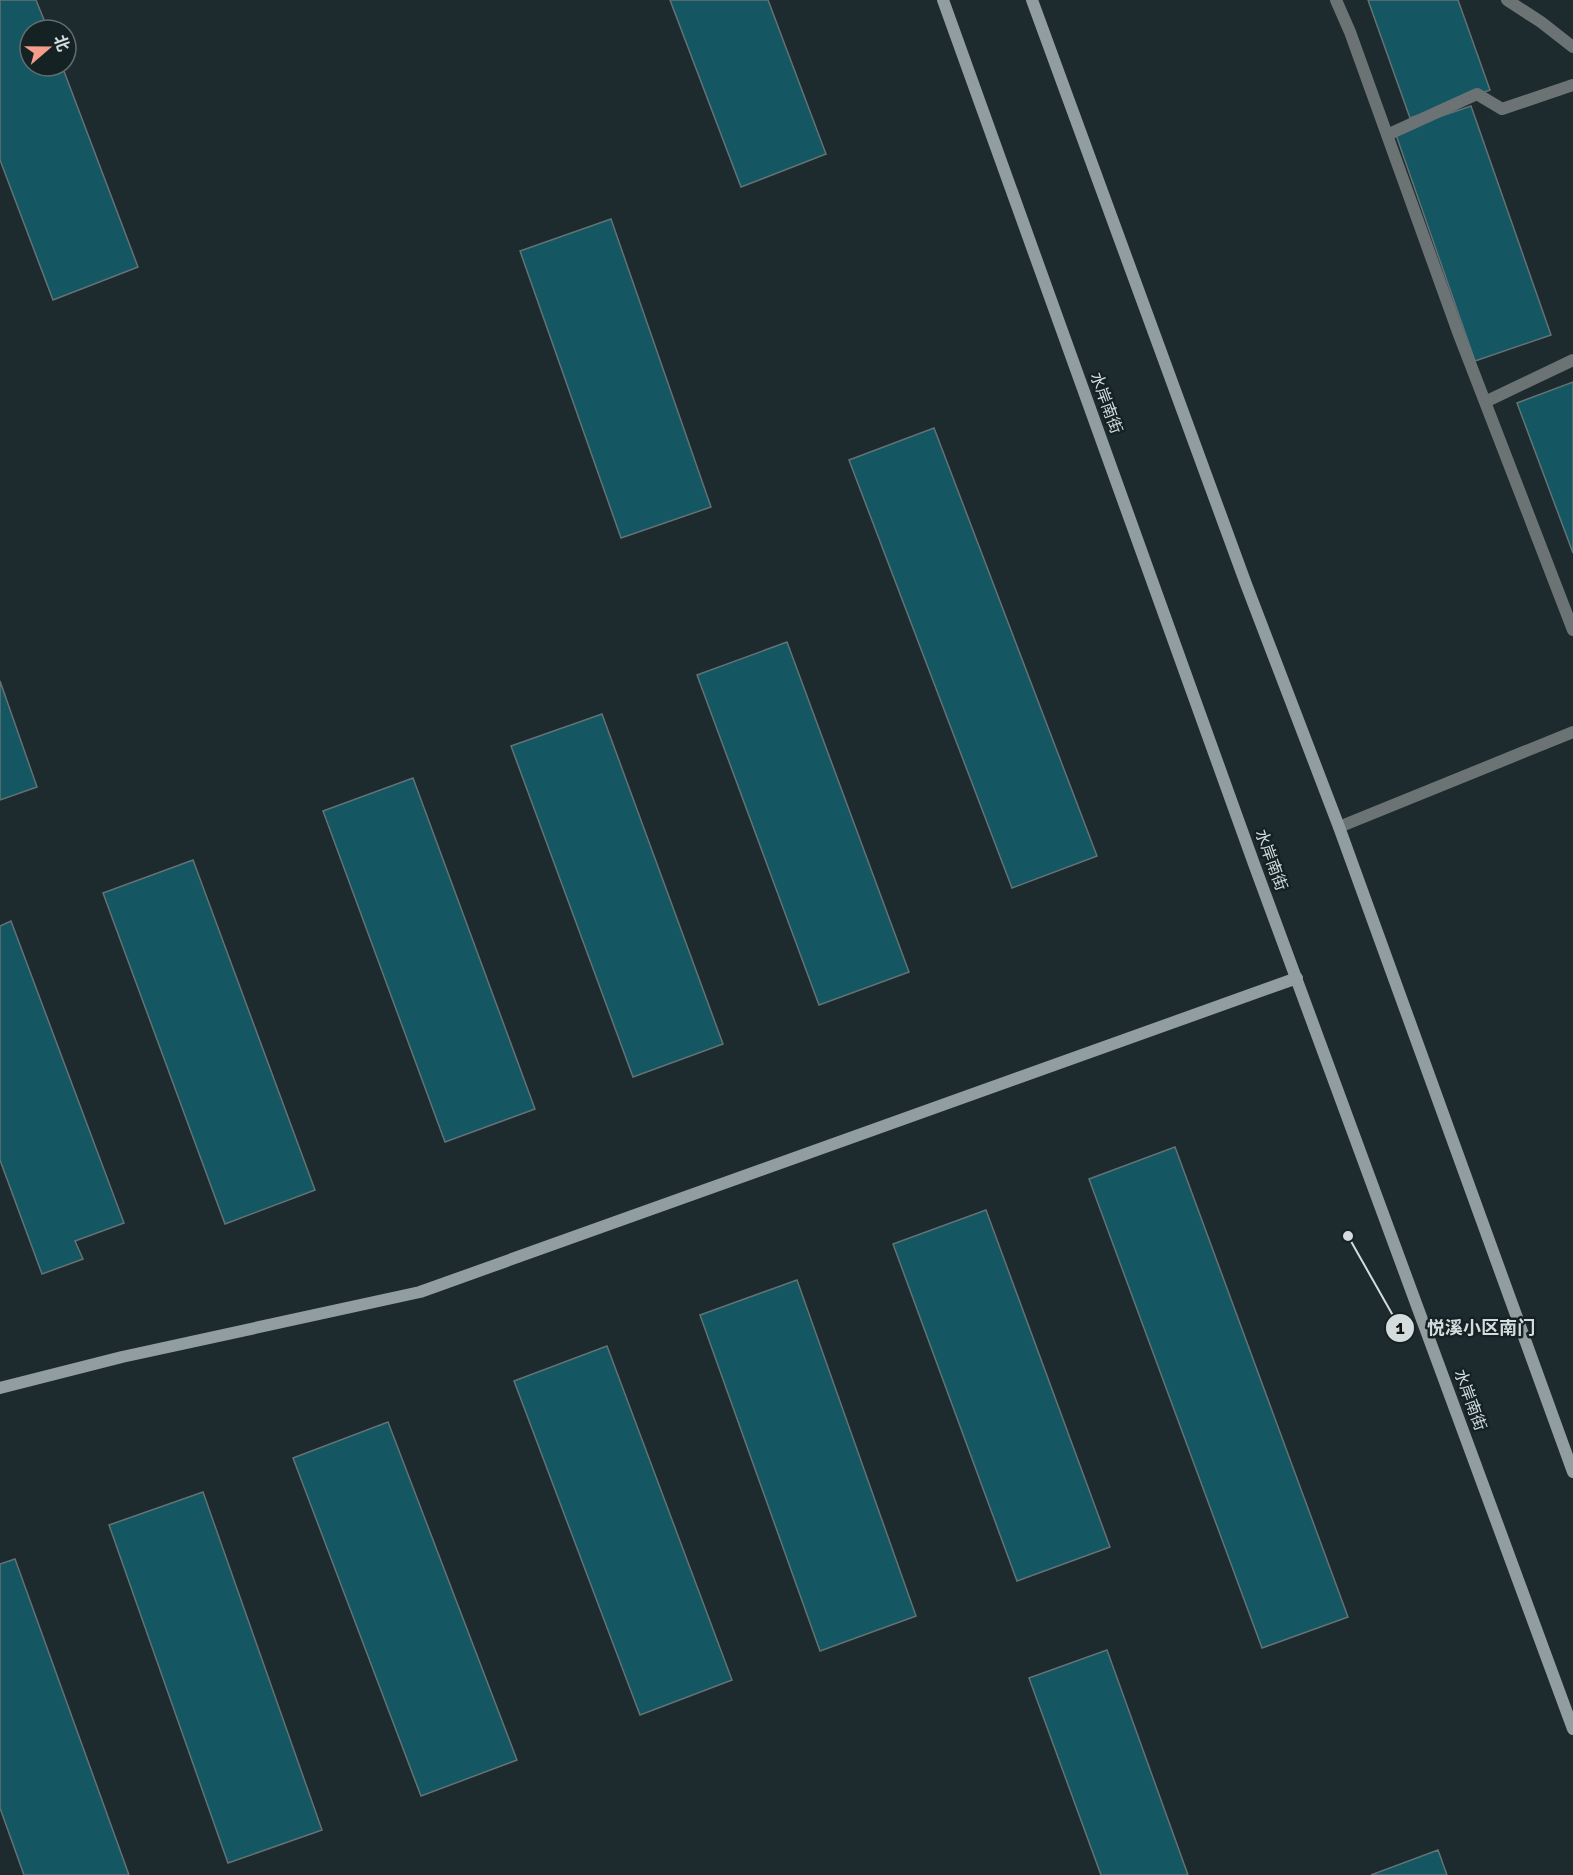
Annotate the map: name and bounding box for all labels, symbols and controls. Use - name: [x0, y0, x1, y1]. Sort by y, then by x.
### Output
- north arrow: [18, 18, 78, 78]
- text: 北: [49, 32, 73, 54]
- street label: 水岸南街: [1086, 370, 1126, 436]
- street label: 水岸南街: [1251, 827, 1291, 893]
- callout: 悦溪小区南门: [1385, 1310, 1547, 1346]
- text: 1: [1395, 1317, 1405, 1339]
- text: 悦溪小区南门: [1427, 1317, 1535, 1339]
- street label: 水岸南街: [1450, 1367, 1490, 1433]

